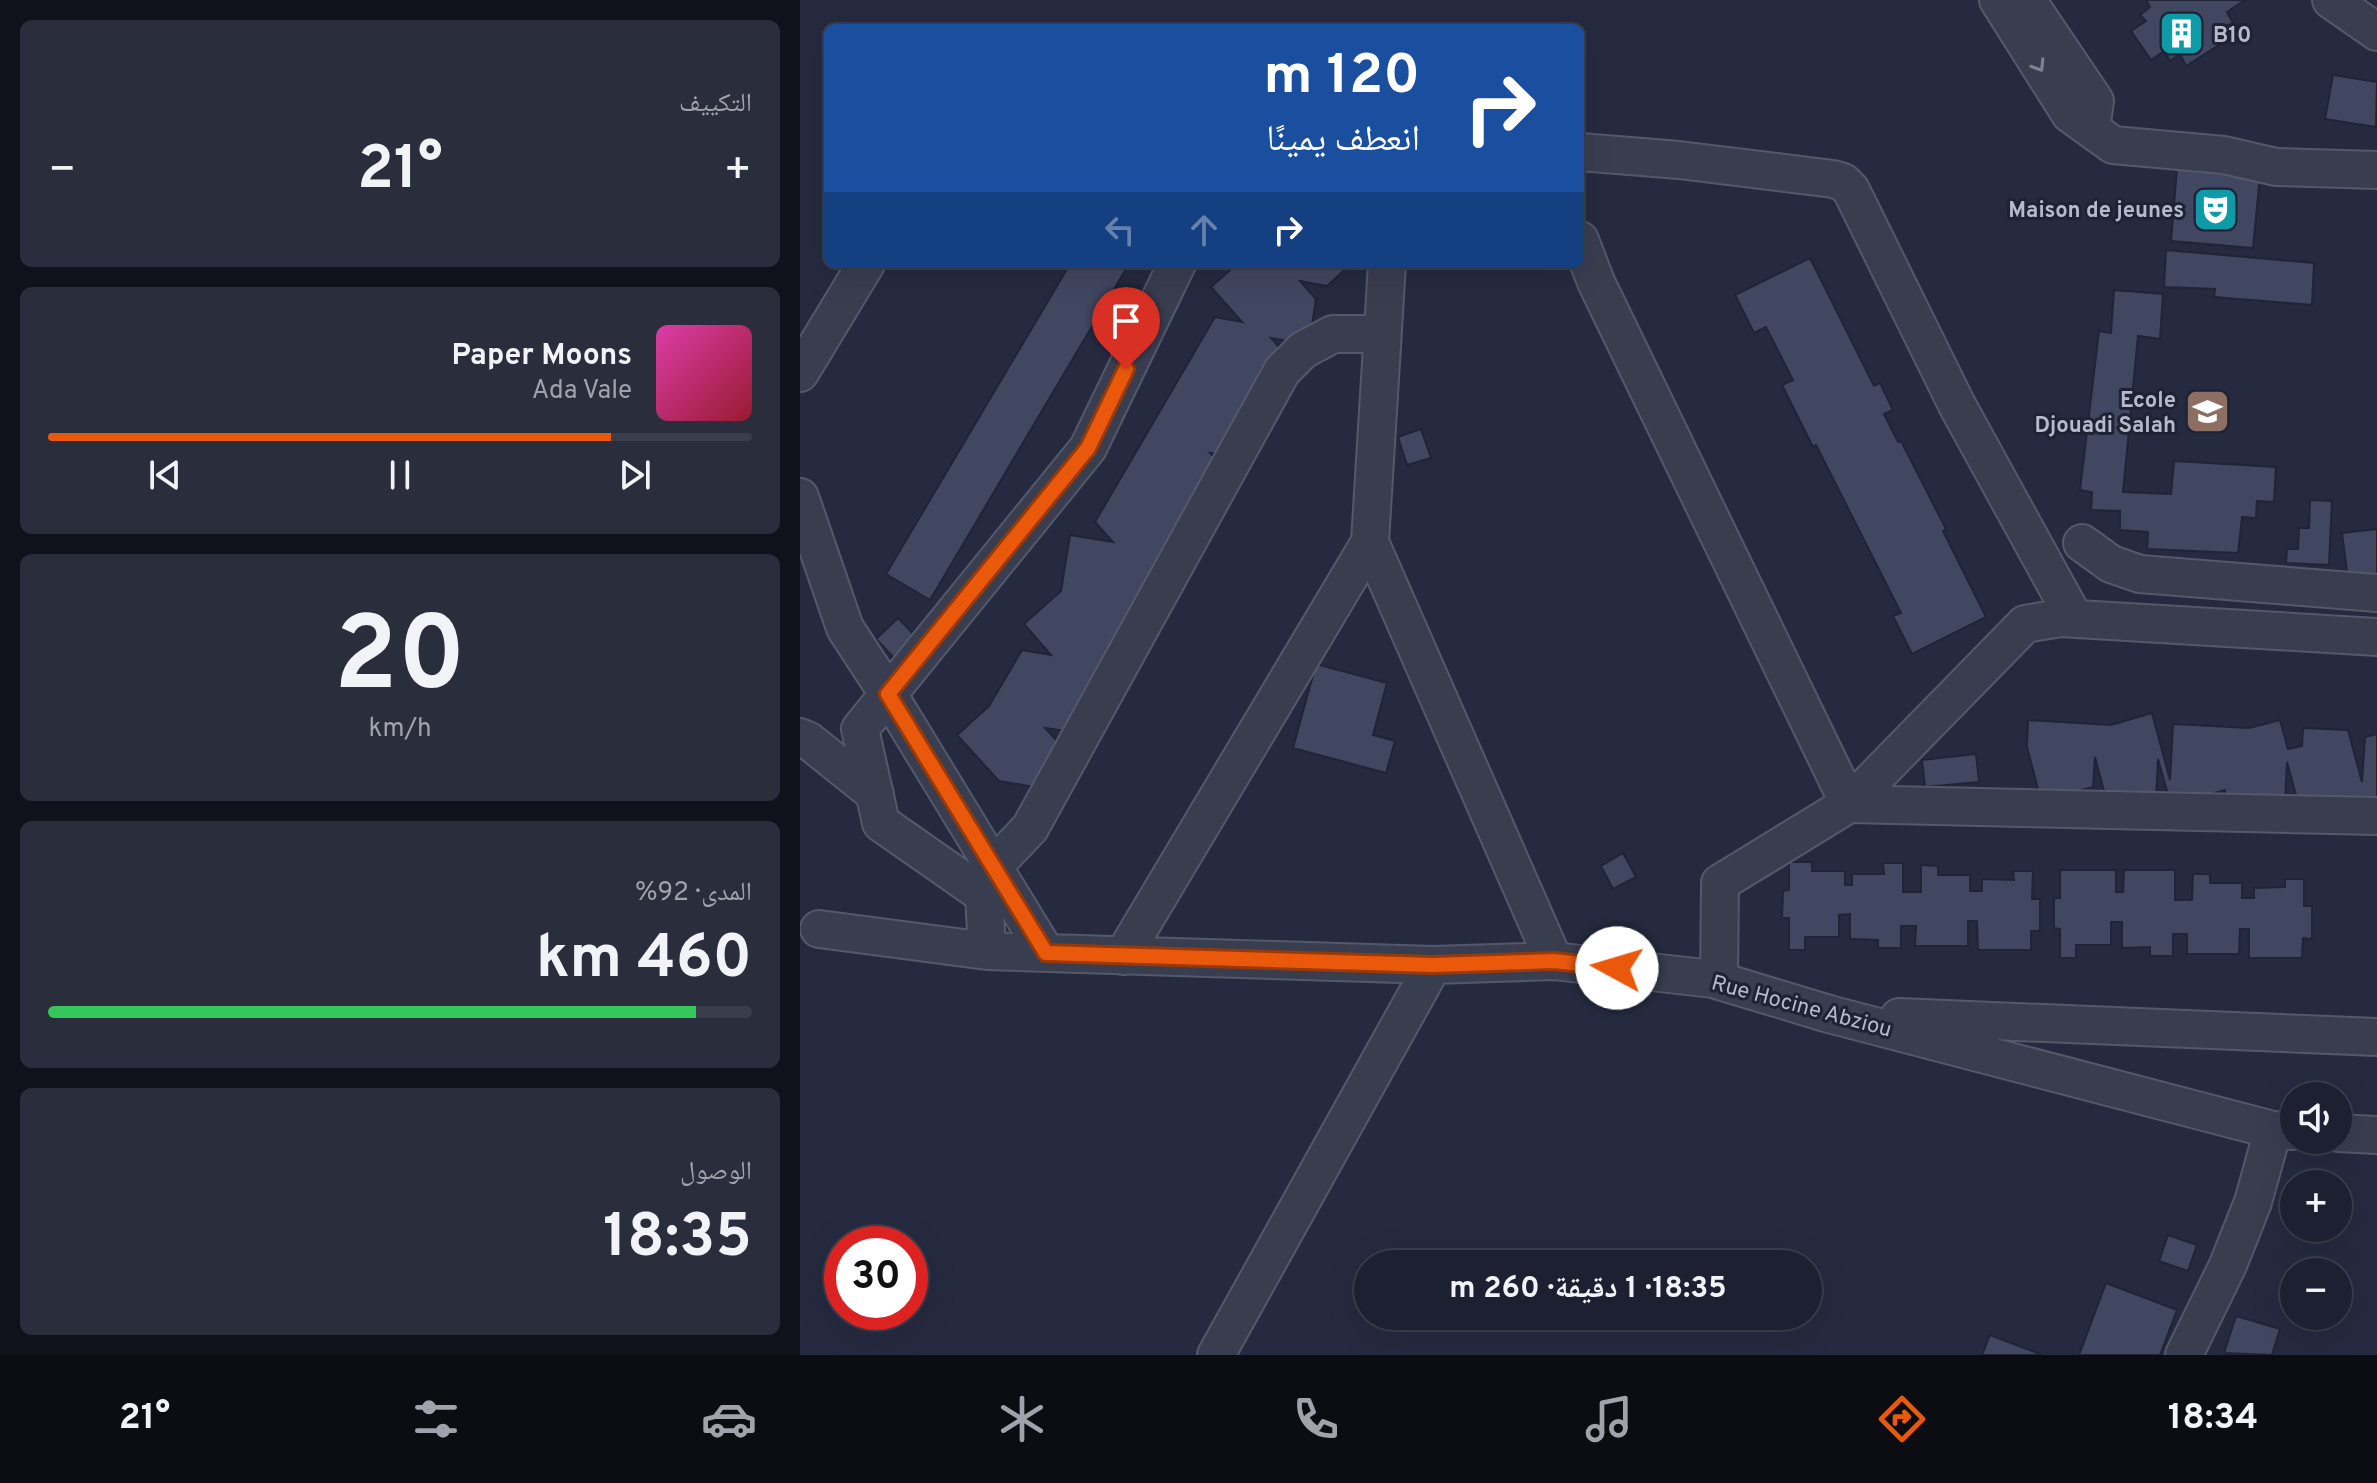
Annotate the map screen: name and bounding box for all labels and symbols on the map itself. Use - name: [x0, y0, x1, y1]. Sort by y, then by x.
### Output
- building icon: B10: [2158, 10, 2206, 58]
- place label: B10: [2213, 23, 2251, 50]
- one-way arrow: [2030, 57, 2045, 72]
- theatre icon: Maison de jeunes: [2191, 185, 2239, 233]
- place label: Maison de jeunes: [2008, 198, 2184, 225]
- pin: [1092, 287, 1160, 369]
- place label: Ecole Djouadi Salah: [2034, 388, 2176, 440]
- school or university icon: Ecole Djouadi Salah: [2183, 388, 2231, 436]
- position arrow: [1575, 926, 1659, 1010]
- street label: Rue Hocine Abziou: [1708, 970, 1894, 1044]
- speed limit sign: 30: [824, 1226, 928, 1330]

